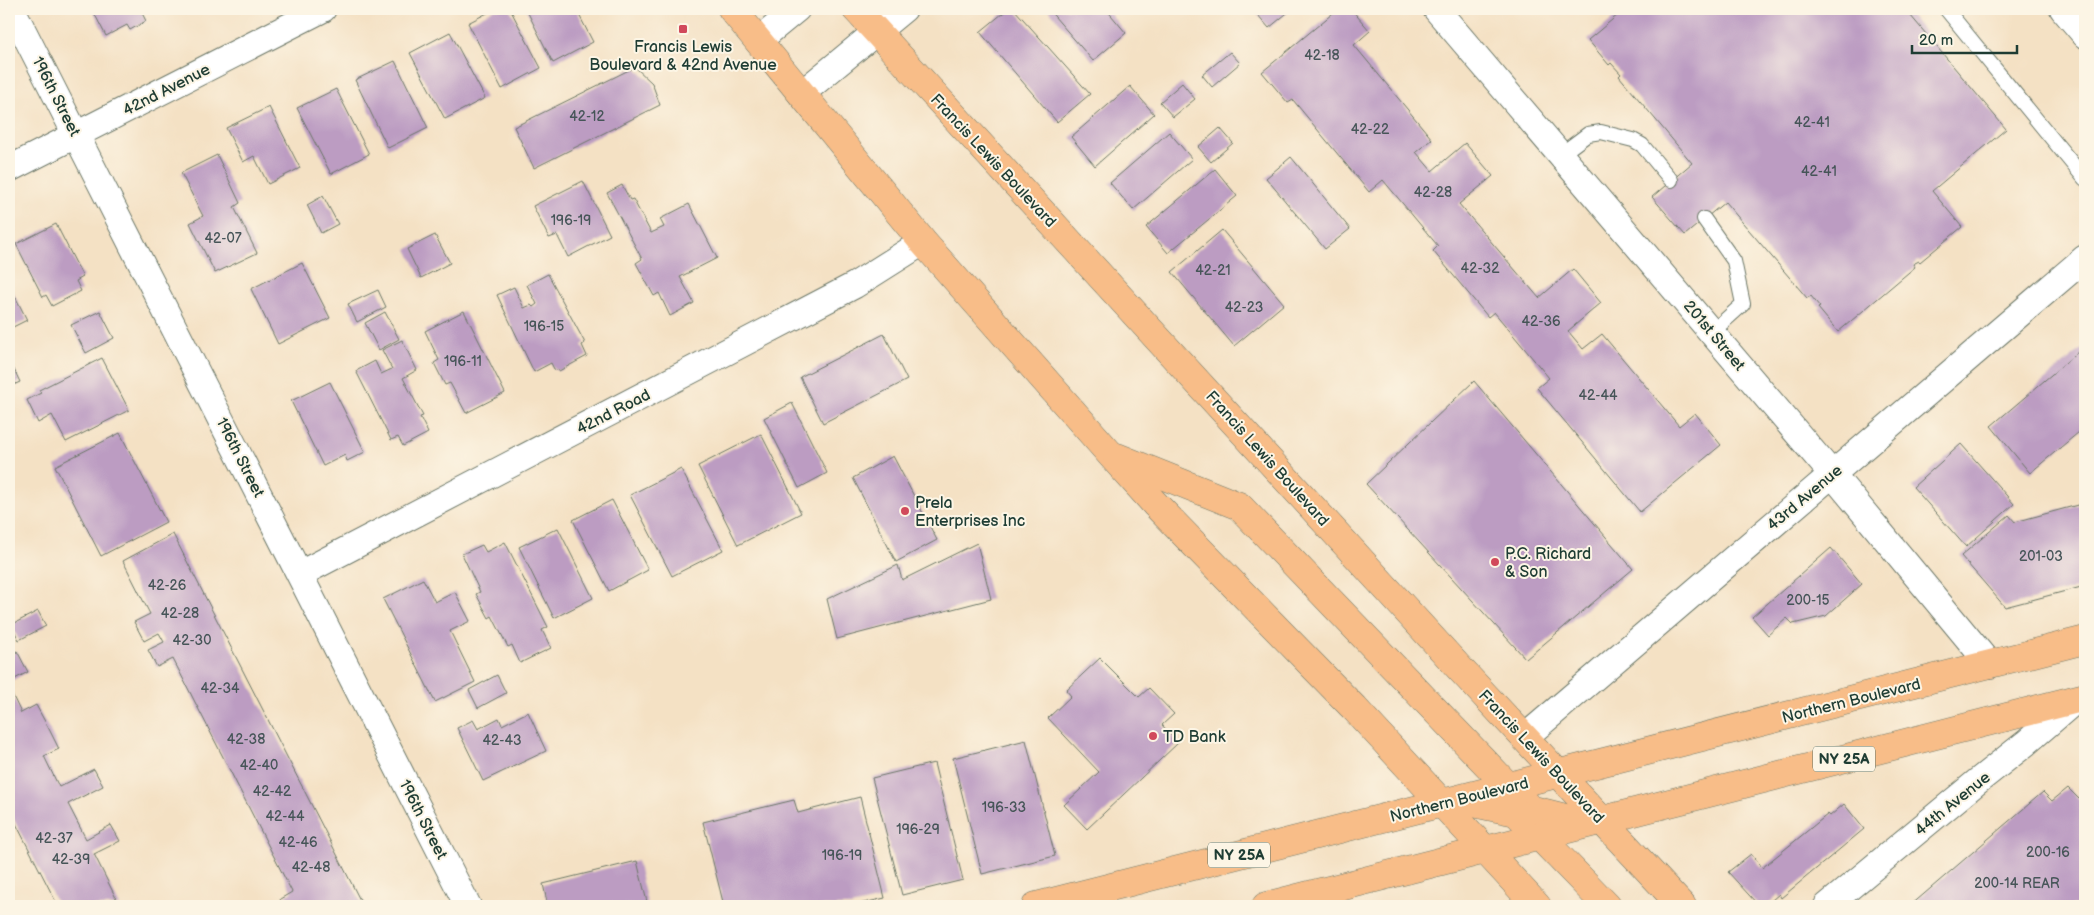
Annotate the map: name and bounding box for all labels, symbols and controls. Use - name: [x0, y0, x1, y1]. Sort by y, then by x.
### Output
- scale bar: [1912, 22, 2016, 54]
- marker: Francis Lewis Boulevard & 42nd Avenue: [677, 23, 689, 35]
- text: 20 m: [1919, 31, 1953, 50]
- place label: Francis Lewis Boulevard & 42nd Avenue: [589, 38, 777, 75]
- house number: 42-18: [1304, 47, 1340, 64]
- street label: 196th Street: [27, 54, 84, 140]
- street label: 42nd Avenue: [120, 60, 214, 120]
- street label: Francis Lewis Boulevard: [926, 90, 1060, 232]
- house number: 42-12: [569, 108, 606, 125]
- house number: 42-41: [1794, 114, 1830, 131]
- house number: 42-22: [1351, 121, 1390, 138]
- house number: 42-41: [1801, 163, 1837, 180]
- house number: 42-28: [1414, 184, 1452, 201]
- house number: 196-19: [551, 212, 591, 229]
- house number: 42-07: [204, 230, 242, 247]
- house number: 42-32: [1461, 260, 1500, 277]
- house number: 42-21: [1195, 262, 1231, 279]
- street label: 201st Street: [1679, 297, 1749, 375]
- house number: 42-23: [1225, 299, 1263, 316]
- house number: 42-36: [1521, 313, 1561, 330]
- house number: 196-15: [524, 318, 564, 335]
- house number: 196-11: [444, 353, 482, 370]
- street label: 42nd Road: [574, 386, 654, 439]
- street label: Francis Lewis Boulevard: [1201, 387, 1333, 531]
- house number: 42-44: [1578, 387, 1618, 404]
- street label: 196th Street: [211, 415, 268, 501]
- street label: 43rd Avenue: [1764, 461, 1847, 535]
- place label: Prela Enterprises Inc: [915, 494, 1025, 531]
- marker: Prela Enterprises Inc: [899, 505, 911, 517]
- place label: P.C. Richard & Son: [1505, 545, 1591, 582]
- house number: 201-03: [2019, 548, 2063, 565]
- marker: P.C. Richard & Son: [1489, 556, 1501, 568]
- house number: 42-26: [148, 577, 187, 594]
- house number: 200-15: [1786, 592, 1830, 609]
- house number: 42-28: [161, 605, 199, 622]
- house number: 42-30: [173, 632, 211, 649]
- street label: Northern Boulevard: [1780, 675, 1923, 728]
- house number: 42-34: [200, 680, 240, 697]
- street label: Francis Lewis Boulevard: [1474, 686, 1608, 828]
- place label: TD Bank: [1163, 728, 1226, 747]
- marker: TD Bank: [1147, 730, 1159, 742]
- house number: 42-38: [227, 731, 265, 748]
- house number: 42-43: [482, 732, 522, 749]
- road number: NY 25A: [1813, 746, 1875, 772]
- house number: 42-40: [240, 757, 278, 774]
- street label: 44th Avenue: [1911, 768, 1995, 840]
- street label: Northern Boulevard: [1388, 774, 1531, 827]
- street label: 196th Street: [394, 777, 451, 863]
- house number: 42-42: [253, 783, 292, 800]
- house number: 196-33: [982, 799, 1026, 816]
- house number: 42-44: [265, 808, 305, 825]
- house number: 196-29: [896, 821, 940, 838]
- house number: 42-37: [35, 830, 73, 847]
- house number: 42-46: [278, 834, 318, 851]
- road number: NY 25A: [1208, 842, 1270, 868]
- house number: 200-16: [2026, 844, 2070, 861]
- house number: 196-19: [822, 847, 862, 864]
- house number: 42-39: [52, 851, 90, 868]
- house number: 42-48: [292, 859, 330, 876]
- house number: 200-14 REAR: [1974, 875, 2060, 892]

